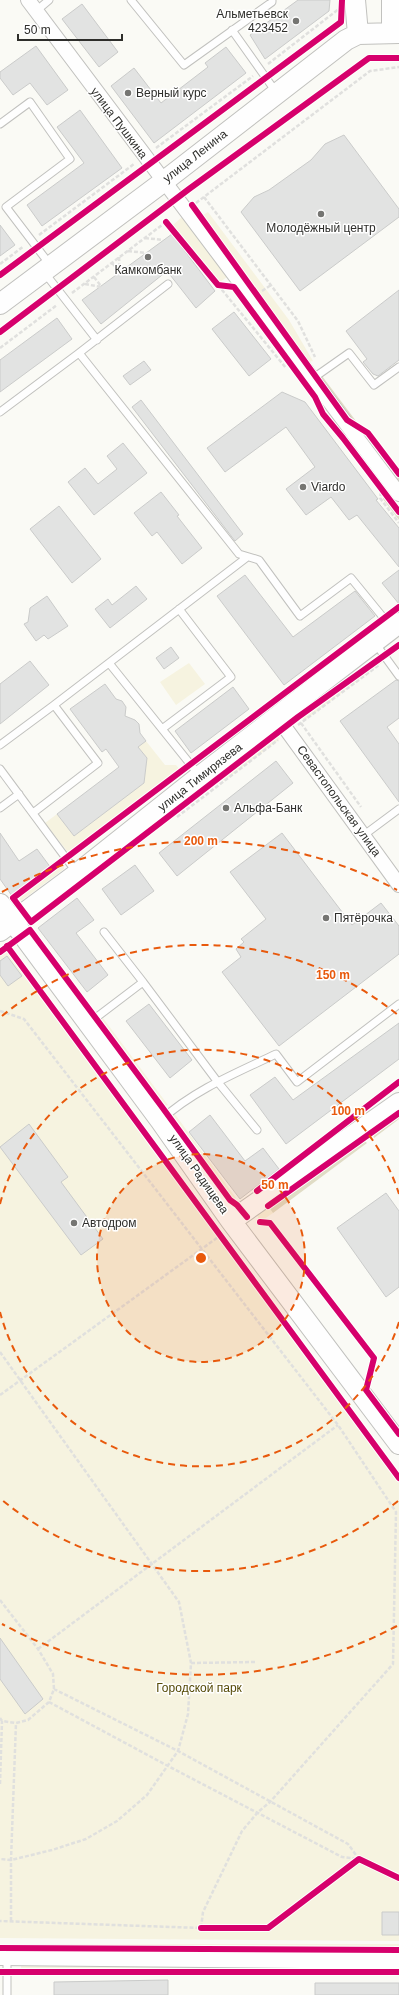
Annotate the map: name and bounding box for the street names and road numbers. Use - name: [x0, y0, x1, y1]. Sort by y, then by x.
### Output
- street label: улица Пушкина: [88, 85, 151, 162]
- street label: улица Ленина: [160, 126, 230, 185]
- street label: улица Тимирязева: [155, 740, 245, 814]
- street label: Севастопольская улица: [294, 743, 384, 859]
- street label: улица Радищева: [166, 1132, 232, 1217]

